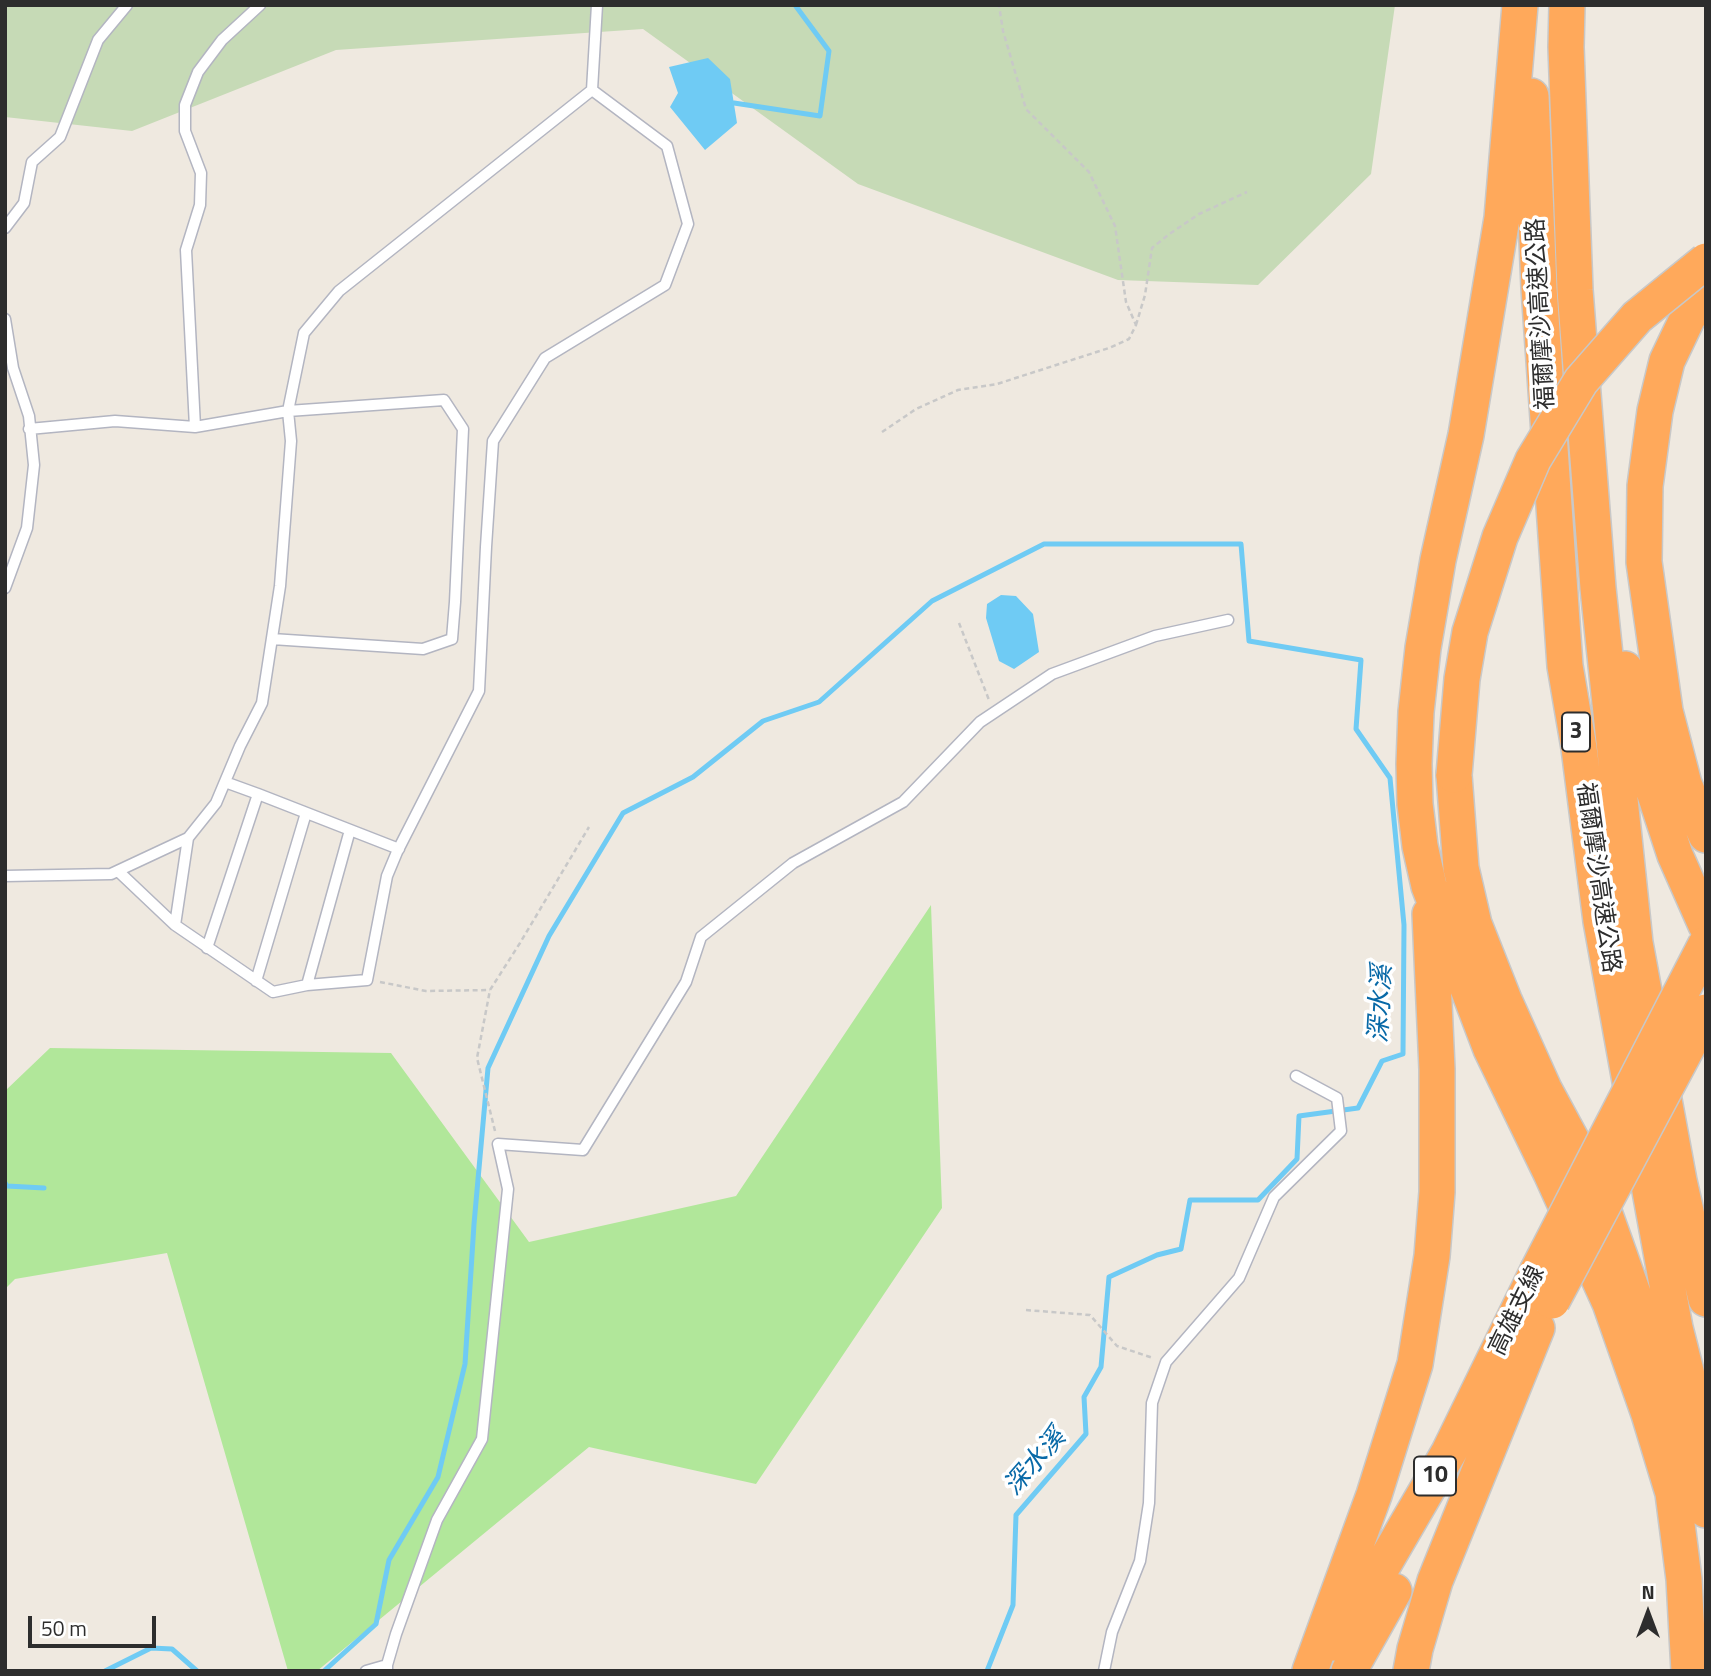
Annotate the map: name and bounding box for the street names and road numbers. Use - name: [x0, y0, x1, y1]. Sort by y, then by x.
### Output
- street label: 福爾摩沙高速公路: [1523, 217, 1561, 411]
- road number: 3: [1562, 712, 1590, 752]
- street label: 福爾摩沙高速公路: [1569, 781, 1625, 975]
- street label: 高雄支線: [1484, 1262, 1552, 1360]
- road number: 10: [1414, 1456, 1456, 1496]

